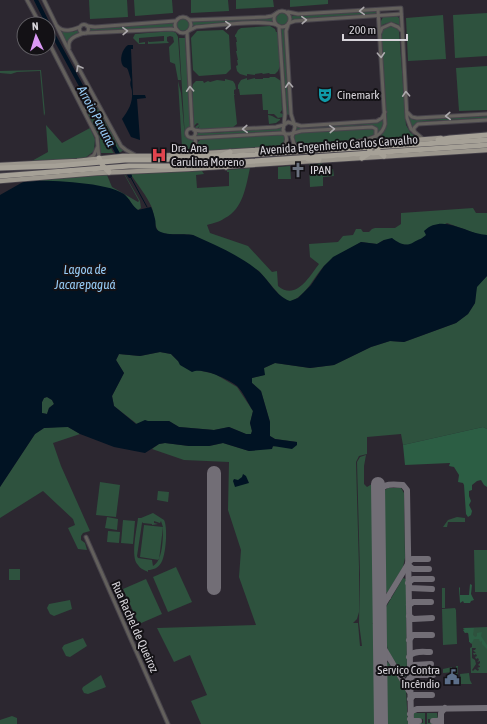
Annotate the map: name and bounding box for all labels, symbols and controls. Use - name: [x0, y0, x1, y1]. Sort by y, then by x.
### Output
- one-way arrow: [359, 6, 365, 15]
- north arrow: [16, 16, 56, 56]
- one-way arrow: [301, 16, 307, 25]
- scale bar: [343, 16, 407, 42]
- text: N: [32, 20, 39, 32]
- one-way arrow: [225, 20, 231, 29]
- text: 200 m: [349, 23, 376, 37]
- one-way arrow: [122, 27, 128, 35]
- one-way arrow: [377, 52, 385, 58]
- one-way arrow: [76, 65, 83, 72]
- water label: Arroio Pavuna: [74, 82, 119, 149]
- one-way arrow: [285, 82, 294, 88]
- one-way arrow: [186, 86, 194, 92]
- theatre icon: Cinemark: [316, 86, 334, 104]
- place label: Cinemark: [337, 88, 380, 102]
- one-way arrow: [401, 91, 410, 97]
- one-way arrow: [445, 112, 451, 121]
- one-way arrow: [242, 125, 248, 133]
- one-way arrow: [329, 125, 335, 134]
- street label: Avenida Engenheiro Carlos Carvalho: [260, 132, 419, 158]
- place label: Dra. Ana Carulina Moreno: [171, 141, 245, 169]
- hospital icon: Dra. Ana Carulina Moreno: [150, 146, 168, 164]
- church icon: IPAN: [289, 161, 307, 179]
- place label: IPAN: [310, 163, 331, 177]
- water label: Lagoa de Jacarepaguá: [53, 262, 116, 292]
- street label: Rua Rachel de Queiroz: [109, 579, 162, 675]
- place label: Serviço Contra Incêndio: [377, 663, 440, 691]
- public building icon: Serviço Contra Incêndio: [443, 668, 461, 686]

